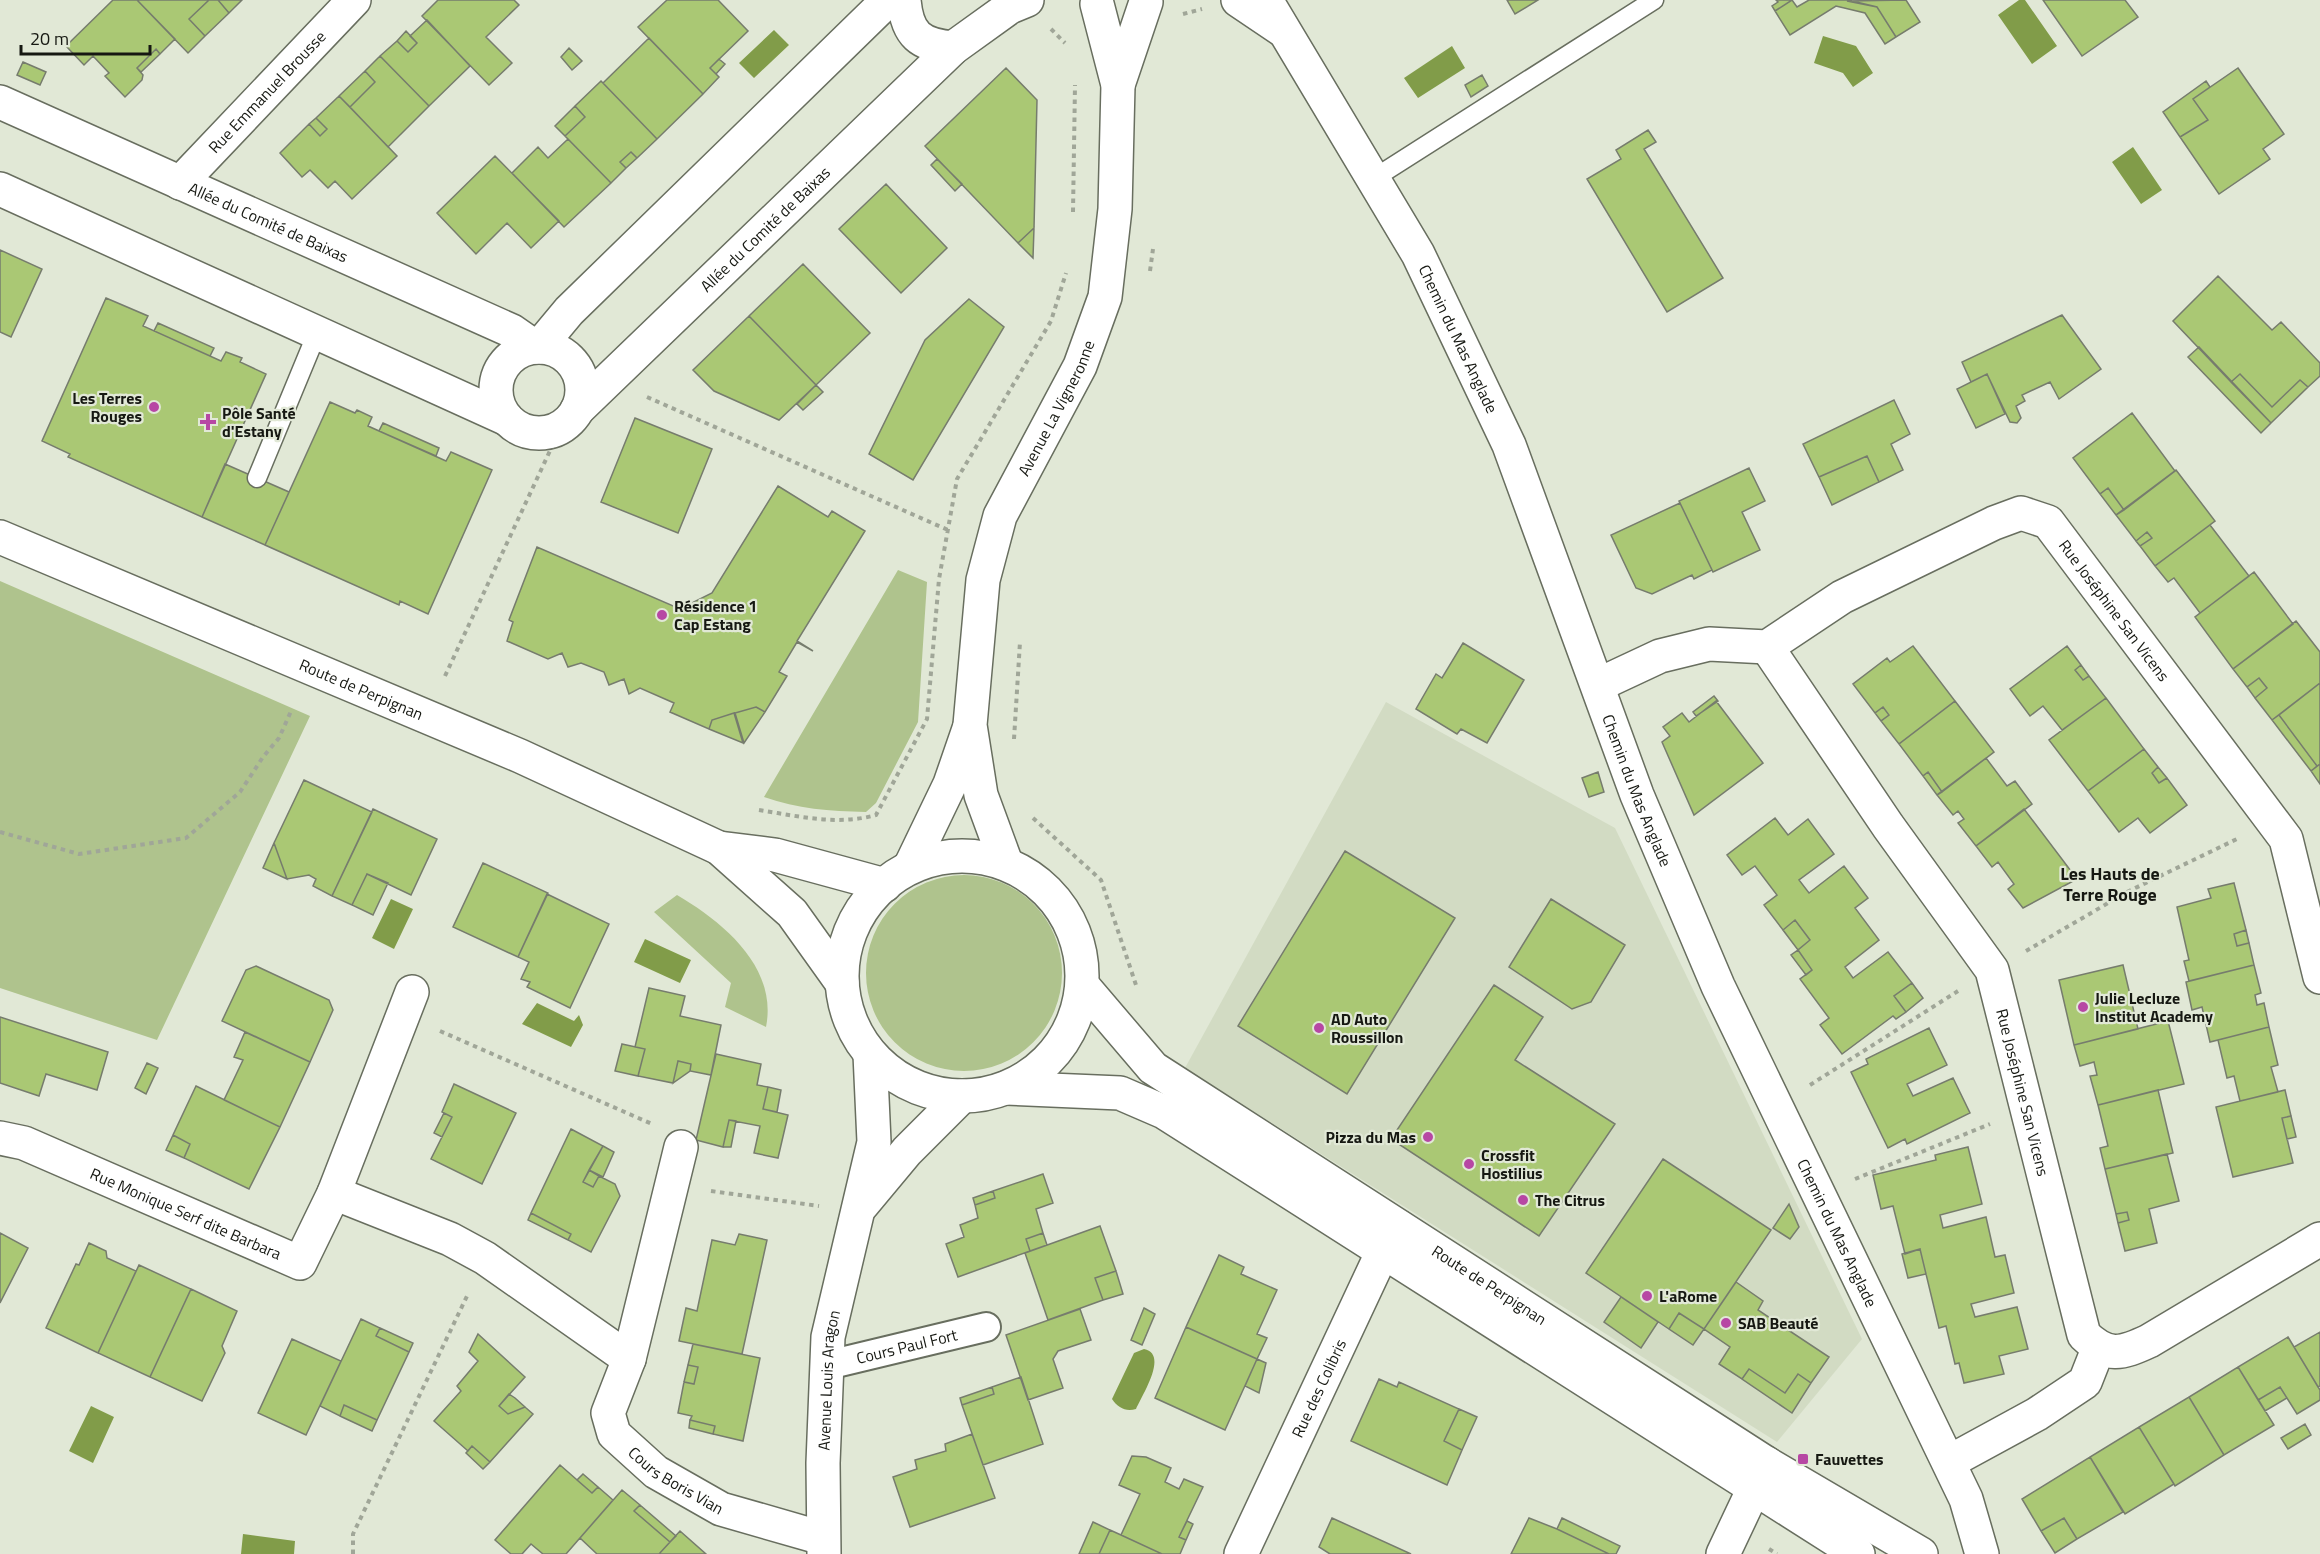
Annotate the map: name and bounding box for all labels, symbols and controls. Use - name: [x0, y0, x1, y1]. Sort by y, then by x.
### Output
- scale bar: [21, 18, 150, 56]
- text: 20 m: [30, 25, 69, 52]
- street label: Rue Emmanuel Brousse: [203, 25, 331, 158]
- street label: Allée du Comité de Baixas: [695, 161, 835, 297]
- street label: Allée du Comité de Baixas: [185, 176, 352, 268]
- street label: Chemin du Mas Anglade: [1413, 261, 1504, 417]
- street label: Avenue La Vigneronne: [1012, 337, 1100, 480]
- place label: Les Terres Rouges: [72, 386, 142, 428]
- marker: Les Terres Rouges: [147, 400, 161, 414]
- place label: Pôle Santé d'Estany: [222, 401, 296, 443]
- marker: Pôle Santé d'Estany: [199, 413, 217, 431]
- street label: Rue Joséphine San Vicens: [2053, 534, 2176, 686]
- place label: Résidence 1 Cap Estang: [674, 594, 757, 636]
- marker: Résidence 1 Cap Estang: [655, 608, 669, 622]
- street label: Route de Perpignan: [296, 652, 427, 726]
- street label: Chemin du Mas Anglade: [1596, 711, 1678, 870]
- district label: Les Hauts de Terre Rouge: [2060, 860, 2160, 908]
- place label: Julie Lecluze Institut Academy: [2095, 986, 2213, 1028]
- marker: Julie Lecluze Institut Academy: [2076, 1000, 2090, 1014]
- street label: Rue Joséphine San Vicens: [1990, 1006, 2056, 1179]
- place label: AD Auto Roussillon: [1331, 1007, 1403, 1049]
- marker: AD Auto Roussillon: [1312, 1021, 1326, 1035]
- place label: Pizza du Mas: [1326, 1125, 1416, 1149]
- marker: Pizza du Mas: [1421, 1130, 1435, 1144]
- place label: Crossfit Hostilius: [1481, 1143, 1543, 1185]
- street label: Chemin du Mas Anglade: [1791, 1155, 1883, 1311]
- marker: Crossfit Hostilius: [1462, 1157, 1476, 1171]
- street label: Rue Monique Serf dite Barbara: [86, 1161, 285, 1265]
- place label: The Citrus: [1535, 1188, 1605, 1212]
- marker: The Citrus: [1516, 1193, 1530, 1207]
- street label: Route de Perpignan: [1427, 1239, 1552, 1331]
- place label: L'aRome: [1659, 1284, 1717, 1308]
- marker: L'aRome: [1640, 1289, 1654, 1303]
- street label: Avenue Louis Aragon: [812, 1308, 846, 1451]
- place label: SAB Beauté: [1738, 1311, 1818, 1335]
- marker: SAB Beauté: [1719, 1316, 1733, 1330]
- street label: Cours Paul Fort: [854, 1322, 960, 1370]
- street label: Rue des Colibris: [1285, 1335, 1352, 1442]
- street label: Cours Boris Vian: [623, 1441, 728, 1520]
- place label: Fauvettes: [1815, 1447, 1884, 1471]
- marker: Fauvettes: [1796, 1452, 1810, 1466]

